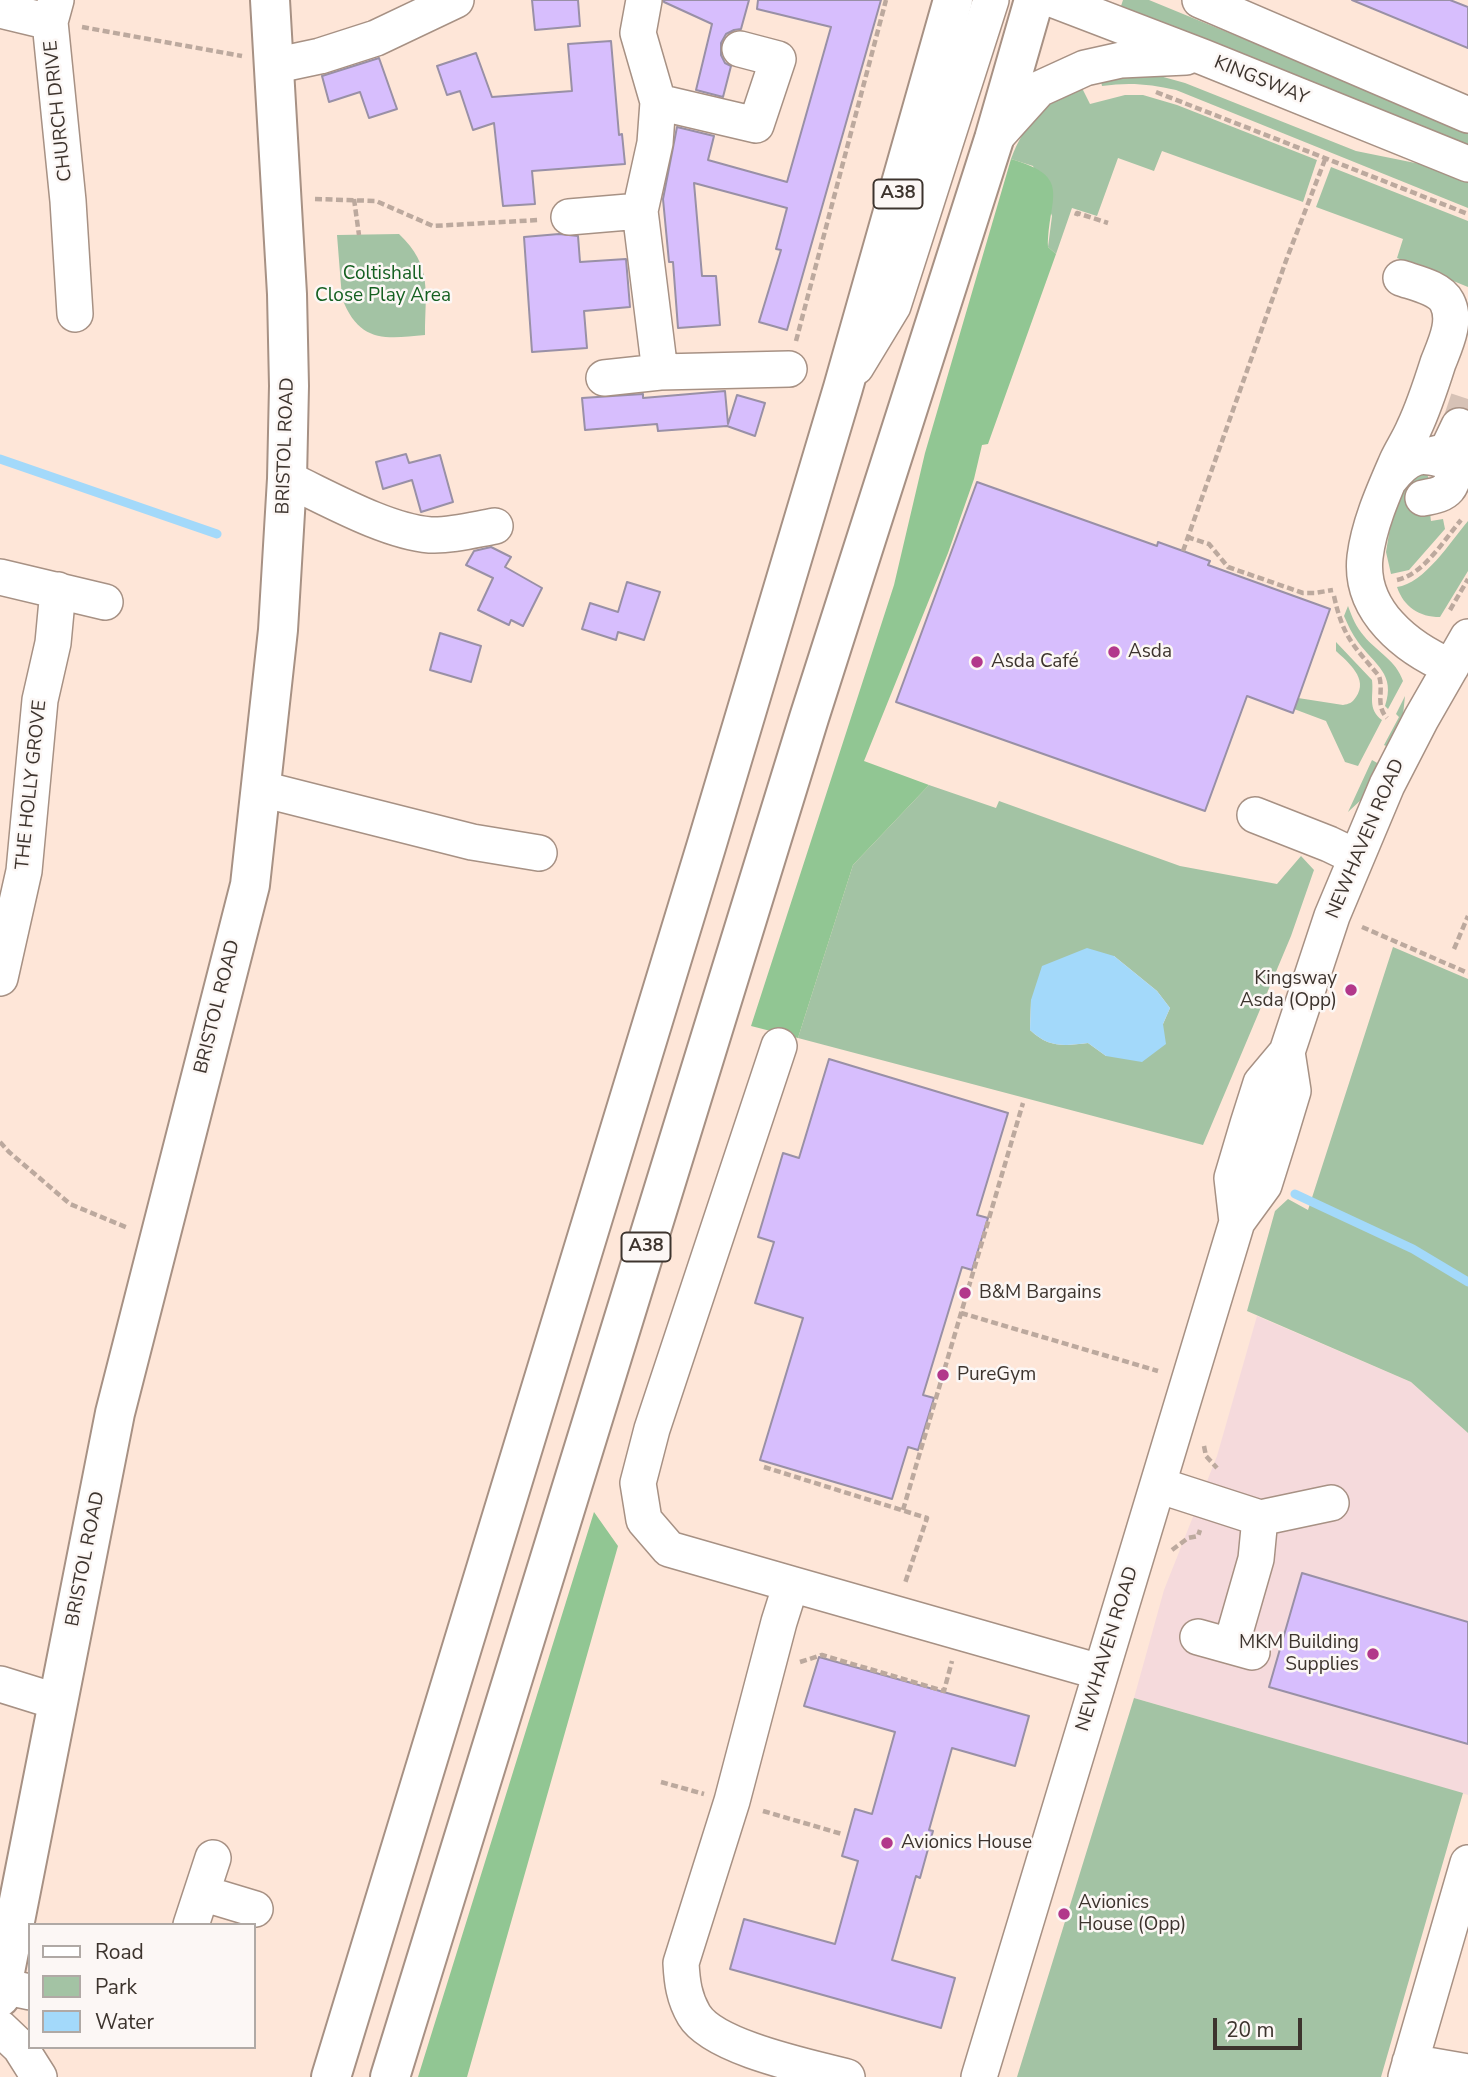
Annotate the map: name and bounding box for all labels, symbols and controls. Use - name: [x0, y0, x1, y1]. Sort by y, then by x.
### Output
- street label: CHURCH DRIVE: [40, 39, 78, 183]
- street label: KINGSWAY: [1210, 52, 1312, 110]
- road number: A38: [874, 180, 922, 209]
- park label: Coltishall Close Play Area: [315, 263, 451, 307]
- street label: BRISTOL ROAD: [272, 377, 300, 515]
- place label: Asda: [1128, 641, 1172, 663]
- marker: Asda: [1106, 644, 1122, 660]
- place label: Asda Café: [991, 651, 1079, 673]
- marker: Asda Café: [969, 654, 985, 670]
- street label: THE HOLLY GROVE: [12, 699, 52, 871]
- street label: NEWHAVEN ROAD: [1322, 756, 1410, 922]
- street label: BRISTOL ROAD: [190, 938, 246, 1076]
- place label: Kingsway Asda (Opp): [1240, 968, 1337, 1012]
- marker: Kingsway Asda (Opp): [1343, 982, 1359, 998]
- road number: A38: [622, 1232, 670, 1262]
- place label: B&M Bargains: [979, 1282, 1101, 1304]
- marker: B&M Bargains: [957, 1285, 973, 1301]
- place label: PureGym: [957, 1364, 1036, 1386]
- marker: PureGym: [935, 1367, 951, 1383]
- street label: BRISTOL ROAD: [62, 1490, 110, 1628]
- street label: NEWHAVEN ROAD: [1072, 1564, 1144, 1734]
- place label: MKM Building Supplies: [1239, 1632, 1359, 1676]
- marker: MKM Building Supplies: [1365, 1646, 1381, 1662]
- place label: Avionics House: [901, 1832, 1032, 1854]
- marker: Avionics House: [879, 1835, 895, 1851]
- place label: Avionics House (Opp): [1078, 1892, 1186, 1936]
- marker: Avionics House (Opp): [1056, 1906, 1072, 1922]
- legend: [28, 1923, 256, 2049]
- text: Road: [95, 1938, 144, 1966]
- text: Park: [95, 1973, 137, 2001]
- scale bar: [1216, 2004, 1305, 2048]
- text: Water: [95, 2008, 154, 2036]
- text: 20 m: [1226, 2016, 1275, 2044]

